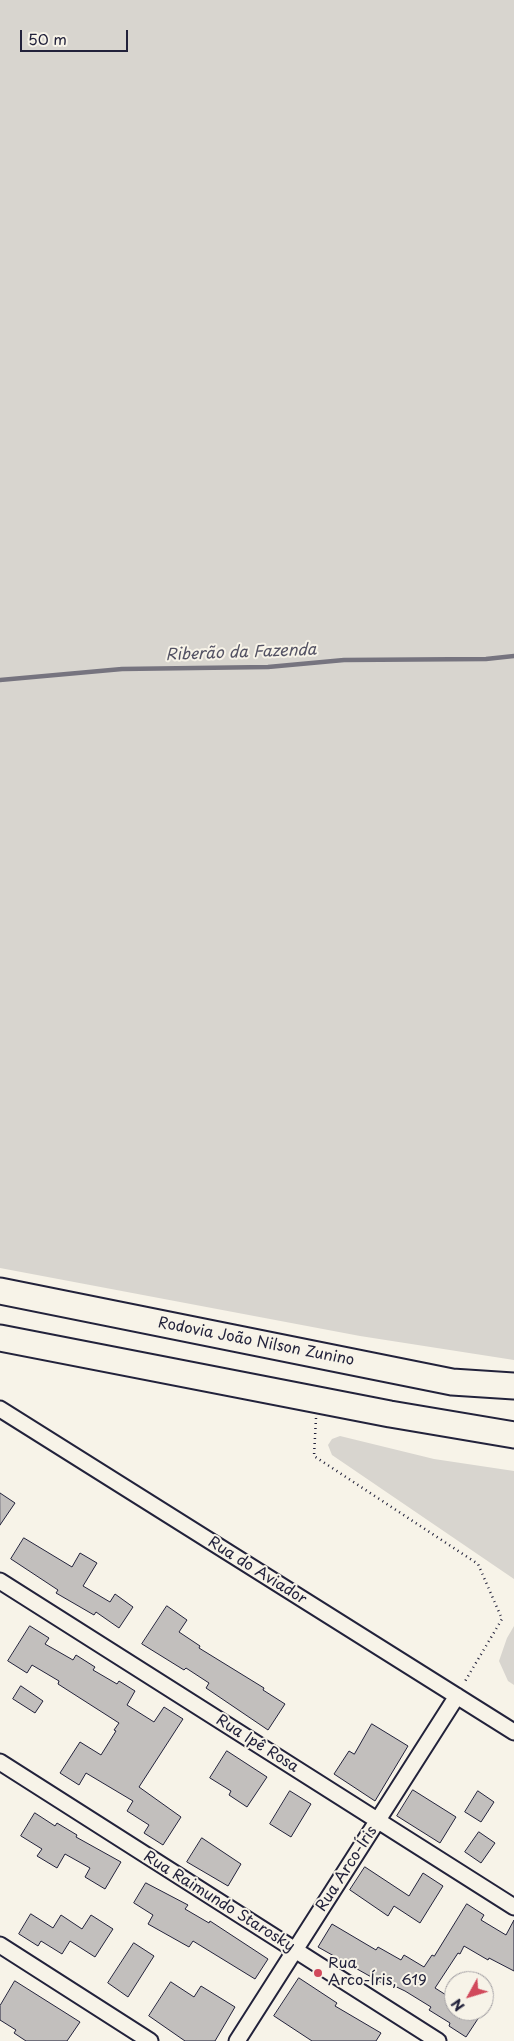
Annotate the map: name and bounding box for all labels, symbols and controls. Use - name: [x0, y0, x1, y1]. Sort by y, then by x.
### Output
- scale bar: [22, 20, 130, 52]
- text: 50 m: [28, 27, 67, 50]
- water label: Riberão da Fazenda: [165, 641, 317, 665]
- street label: Rodovia João Nilson Zunino: [156, 1314, 356, 1370]
- street label: Rua do Aviador: [204, 1533, 310, 1609]
- street label: Rua Ipê Rosa: [212, 1711, 302, 1777]
- street label: Rua Arco-Íris: [313, 1823, 381, 1915]
- street label: Rua Raimundo Starosky: [140, 1848, 298, 1956]
- place label: Rua Arco-Íris, 619: [328, 1955, 427, 1990]
- marker: Rua Arco-Íris, 619: [312, 1967, 324, 1979]
- north arrow: [444, 1971, 494, 2021]
- text: N: [446, 1994, 469, 2016]

